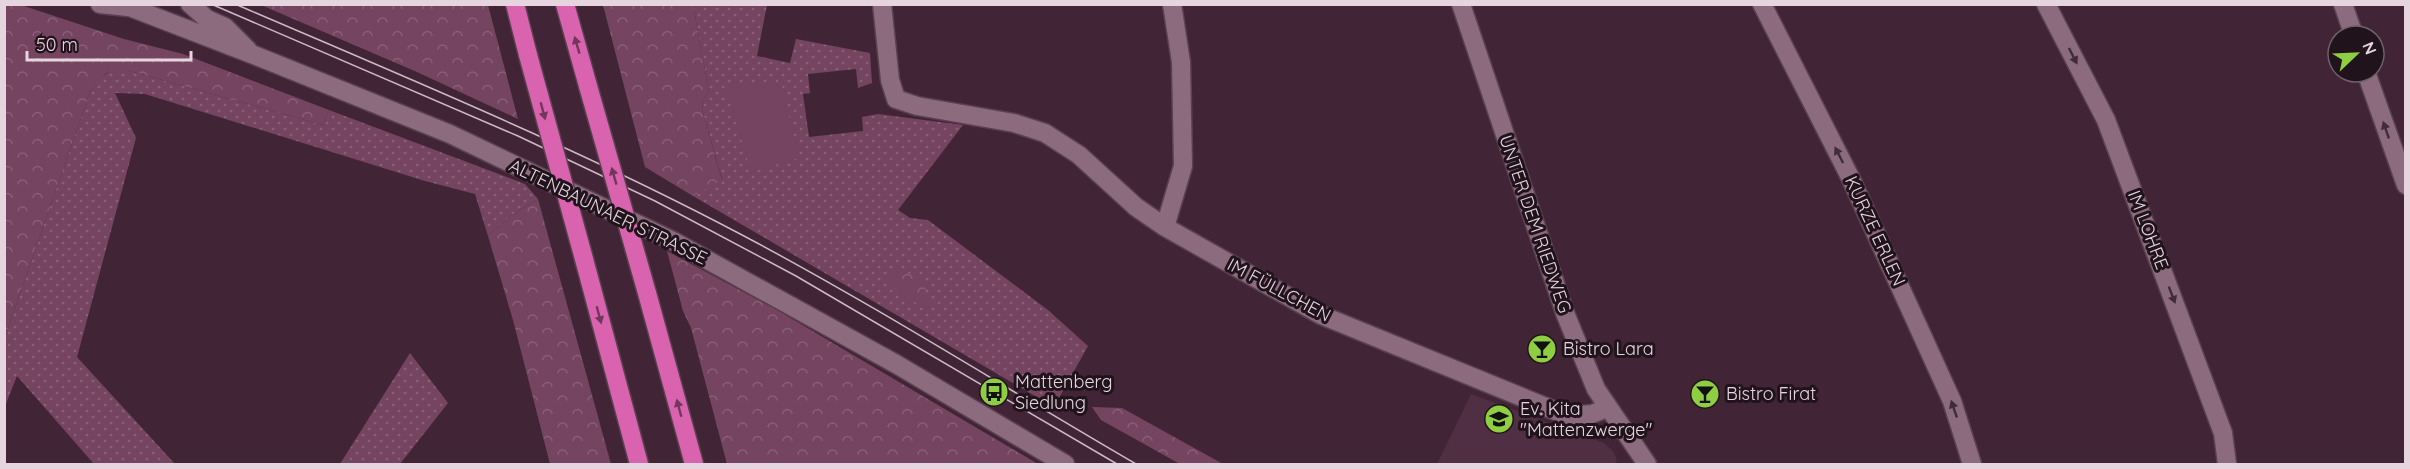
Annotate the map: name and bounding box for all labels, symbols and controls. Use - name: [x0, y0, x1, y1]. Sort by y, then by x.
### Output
- scale bar: [27, 24, 190, 62]
- north arrow: [2326, 24, 2386, 84]
- text: 50 m: [36, 33, 78, 56]
- one-way arrow: [572, 36, 581, 54]
- text: N: [2358, 39, 2381, 57]
- one-way arrow: [2068, 48, 2078, 65]
- one-way arrow: [539, 102, 549, 120]
- one-way arrow: [2380, 121, 2390, 139]
- street label: UNTER DEM RIEDWEG: [1494, 132, 1577, 316]
- one-way arrow: [1834, 146, 1844, 163]
- street label: ALTENBAUNAER STRASSE: [505, 154, 711, 270]
- one-way arrow: [609, 167, 618, 185]
- street label: KURZE ERLEN: [1840, 172, 1911, 289]
- street label: IM LOHRE: [2123, 187, 2174, 273]
- street label: IM FÜLLCHEN: [1223, 253, 1335, 327]
- one-way arrow: [2167, 286, 2177, 304]
- one-way arrow: [595, 306, 604, 324]
- bar icon: Bistro Lara: [1526, 333, 1558, 365]
- place label: Bistro Lara: [1563, 337, 1654, 360]
- place label: Mattenberg Siedlung: [1015, 370, 1112, 414]
- bus stop icon: Mattenberg Siedlung: [978, 376, 1010, 408]
- bar icon: Bistro Firat: [1689, 378, 1721, 410]
- place label: Bistro Firat: [1726, 382, 1816, 405]
- place label: Ev. Kita "Mattenzwerge": [1520, 397, 1652, 441]
- one-way arrow: [674, 399, 683, 417]
- one-way arrow: [1949, 400, 1959, 418]
- school or university icon: Ev. Kita "Mattenzwerge": [1483, 403, 1515, 435]

